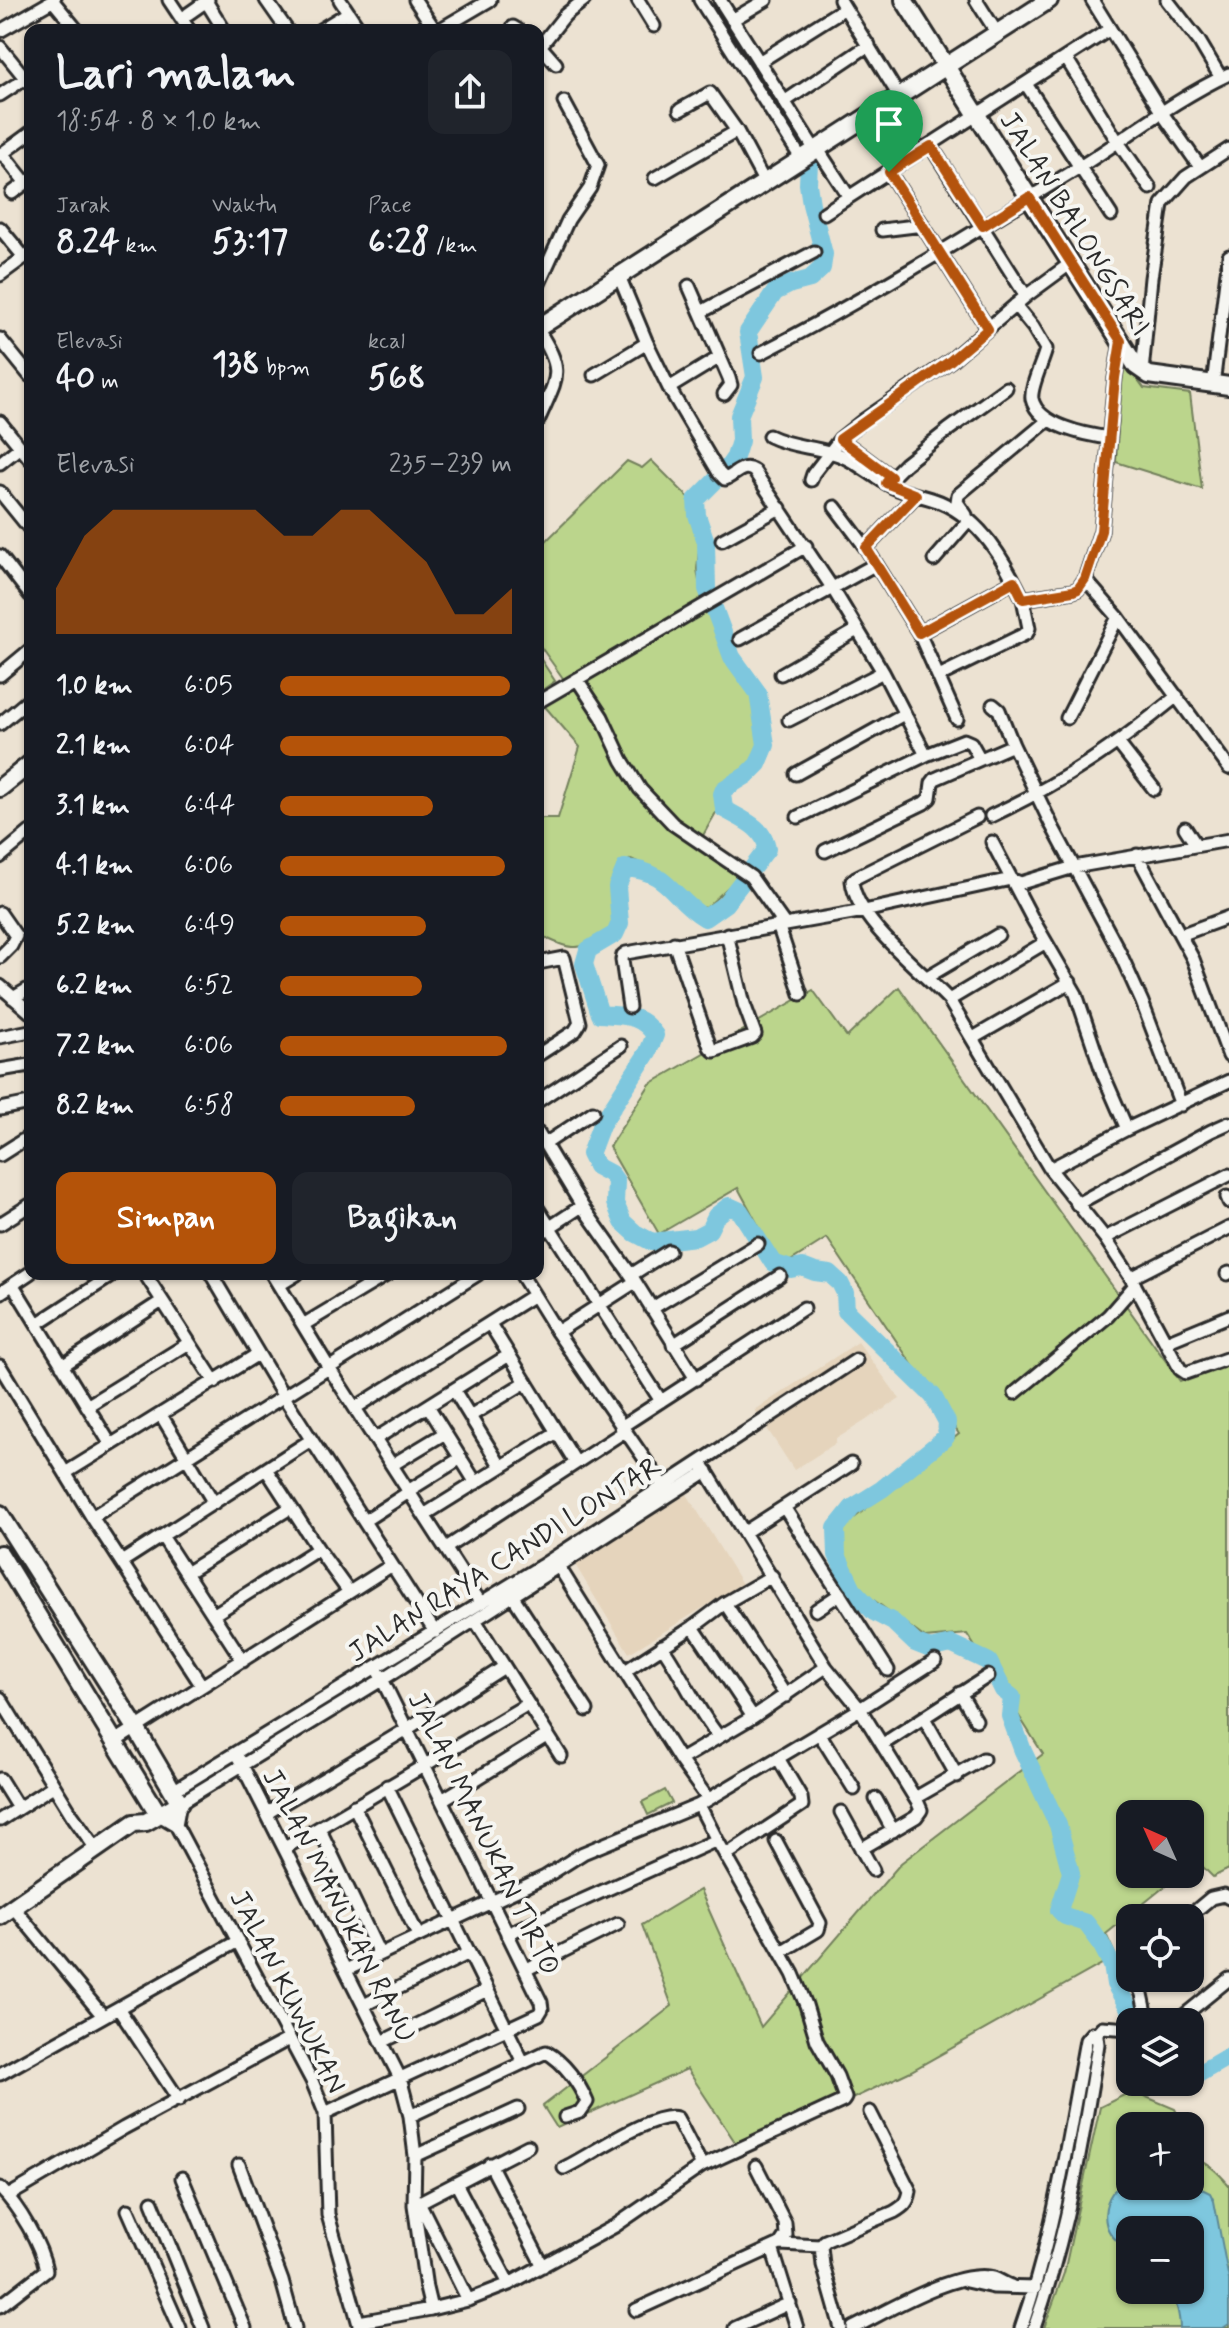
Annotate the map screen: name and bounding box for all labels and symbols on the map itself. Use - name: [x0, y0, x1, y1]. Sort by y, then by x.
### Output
- pin: [855, 90, 923, 172]
- street label: JALAN BALONGSARI: [990, 105, 1158, 344]
- street label: JALAN RAYA CANDI LONTAR: [342, 1448, 669, 1672]
- street label: JALAN MANUKAN TIRTO: [398, 1686, 568, 1982]
- street label: JALAN MANUKAN RANU: [252, 1763, 423, 2050]
- north arrow: [1116, 1800, 1204, 1888]
- street label: JALAN KUWUKAN: [220, 1884, 354, 2100]

